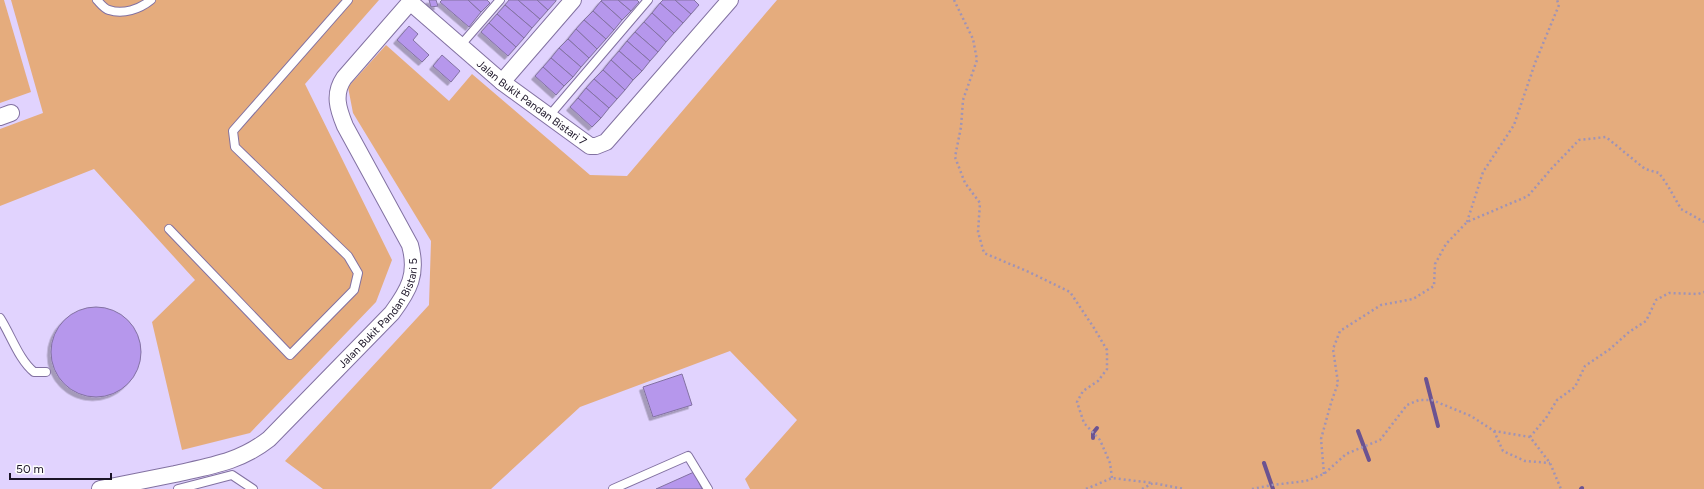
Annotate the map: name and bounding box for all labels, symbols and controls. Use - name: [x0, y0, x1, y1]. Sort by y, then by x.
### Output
- street label: Jalan Bukit Pandan Bistari 7: [474, 57, 589, 148]
- street label: Jalan Bukit Pandan Bistari 5: [336, 258, 420, 371]
- scale bar: [10, 455, 111, 481]
- text: 50 m: [16, 462, 44, 476]

